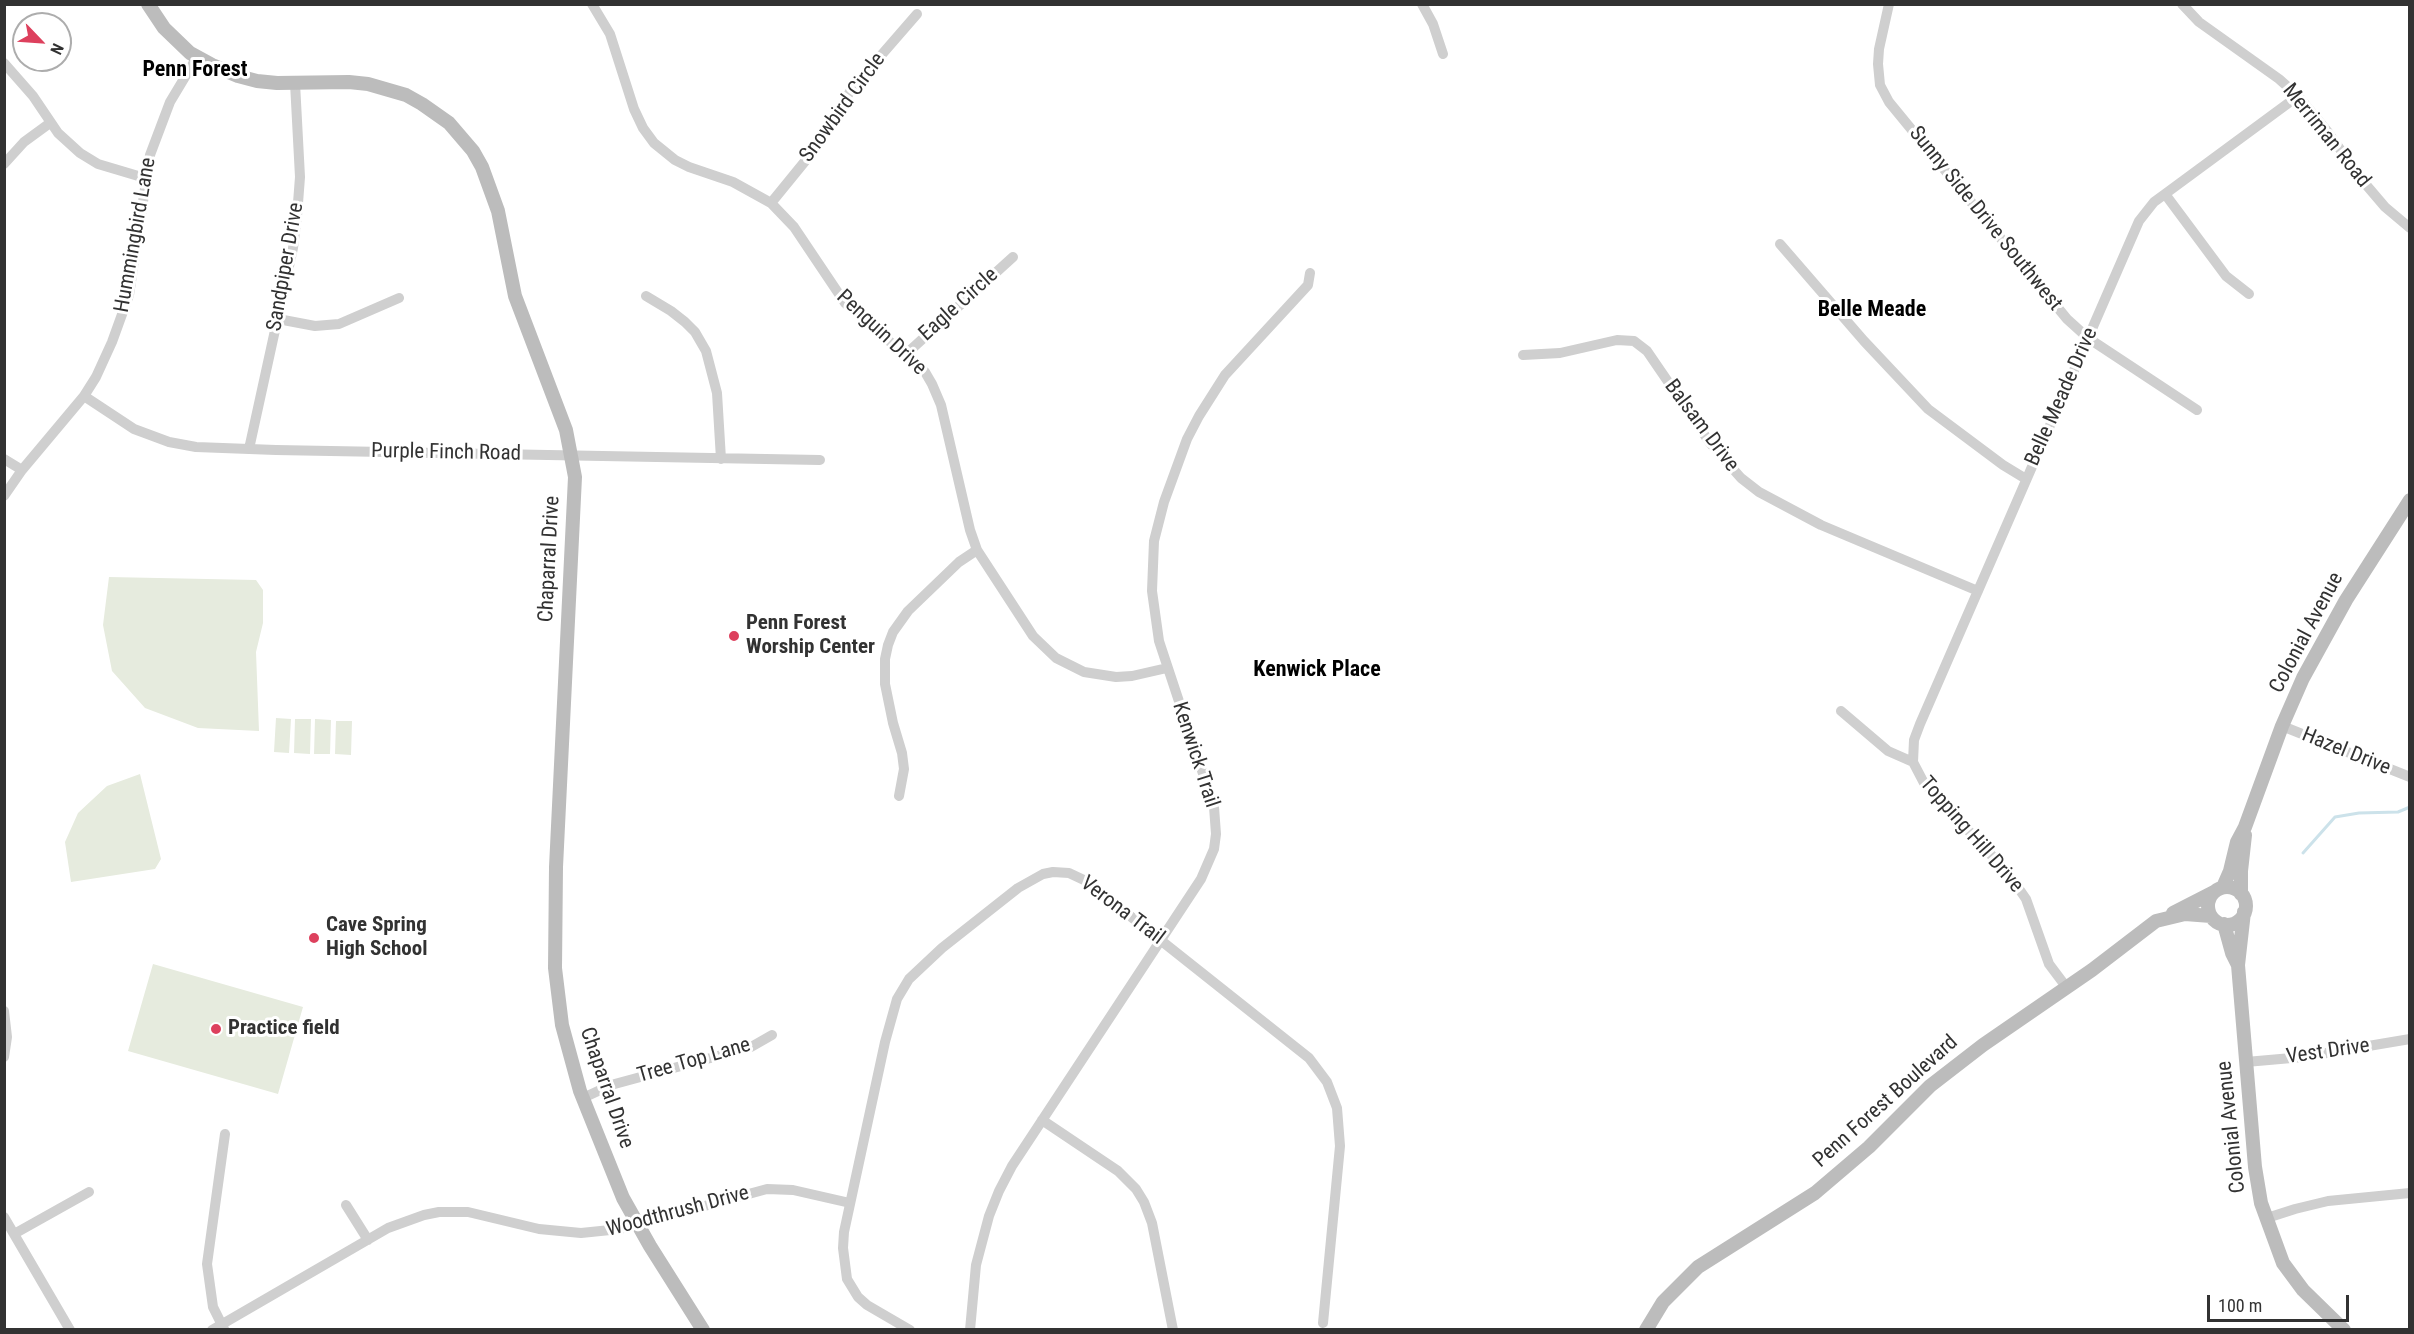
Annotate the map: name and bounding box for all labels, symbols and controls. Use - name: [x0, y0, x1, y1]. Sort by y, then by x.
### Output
- north arrow: [12, 12, 72, 72]
- text: N: [46, 41, 68, 57]
- street label: Snowbird Circle: [795, 48, 891, 168]
- district label: Penn Forest: [142, 57, 248, 83]
- street label: Merriman Road: [2276, 79, 2376, 193]
- street label: Sunny Side Drive Southwest: [1903, 122, 2067, 316]
- street label: Hummingbird Lane: [110, 156, 162, 314]
- street label: Sandpiper Drive: [262, 201, 310, 333]
- street label: Eagle Circle: [914, 263, 1004, 347]
- street label: Penguin Drive: [831, 285, 931, 381]
- district label: Belle Meade: [1818, 297, 1926, 323]
- street label: Belle Meade Drive: [2020, 324, 2104, 470]
- street label: Balsam Drive: [1658, 375, 1744, 477]
- street label: Purple Finch Road: [371, 439, 521, 467]
- street label: Chaparral Drive: [534, 495, 566, 623]
- street label: Colonial Avenue: [2265, 568, 2349, 698]
- place label: Penn Forest Worship Center: [746, 611, 875, 661]
- marker: Penn Forest Worship Center: [727, 629, 741, 643]
- district label: Kenwick Place: [1253, 657, 1381, 683]
- street label: Kenwick Trail: [1166, 699, 1224, 811]
- street label: Hazel Drive: [2298, 723, 2394, 781]
- street label: Topping Hill Drive: [1914, 772, 2028, 898]
- street label: Verona Trail: [1075, 871, 1169, 951]
- place label: Cave Spring High School: [326, 913, 427, 963]
- marker: Cave Spring High School: [307, 931, 321, 945]
- place label: Practice field: [228, 1016, 340, 1042]
- marker: Practice field: [209, 1022, 223, 1036]
- street label: Chaparral Drive: [573, 1024, 639, 1152]
- street label: Penn Forest Boulevard: [1809, 1030, 1963, 1174]
- street label: Tree Top Lane: [635, 1033, 753, 1089]
- street label: Vest Drive: [2285, 1034, 2371, 1070]
- street label: Colonial Avenue: [2213, 1060, 2251, 1194]
- street label: Woodthrush Drive: [604, 1181, 752, 1243]
- scale bar: [2210, 1283, 2352, 1321]
- text: 100 m: [2218, 1295, 2262, 1316]

